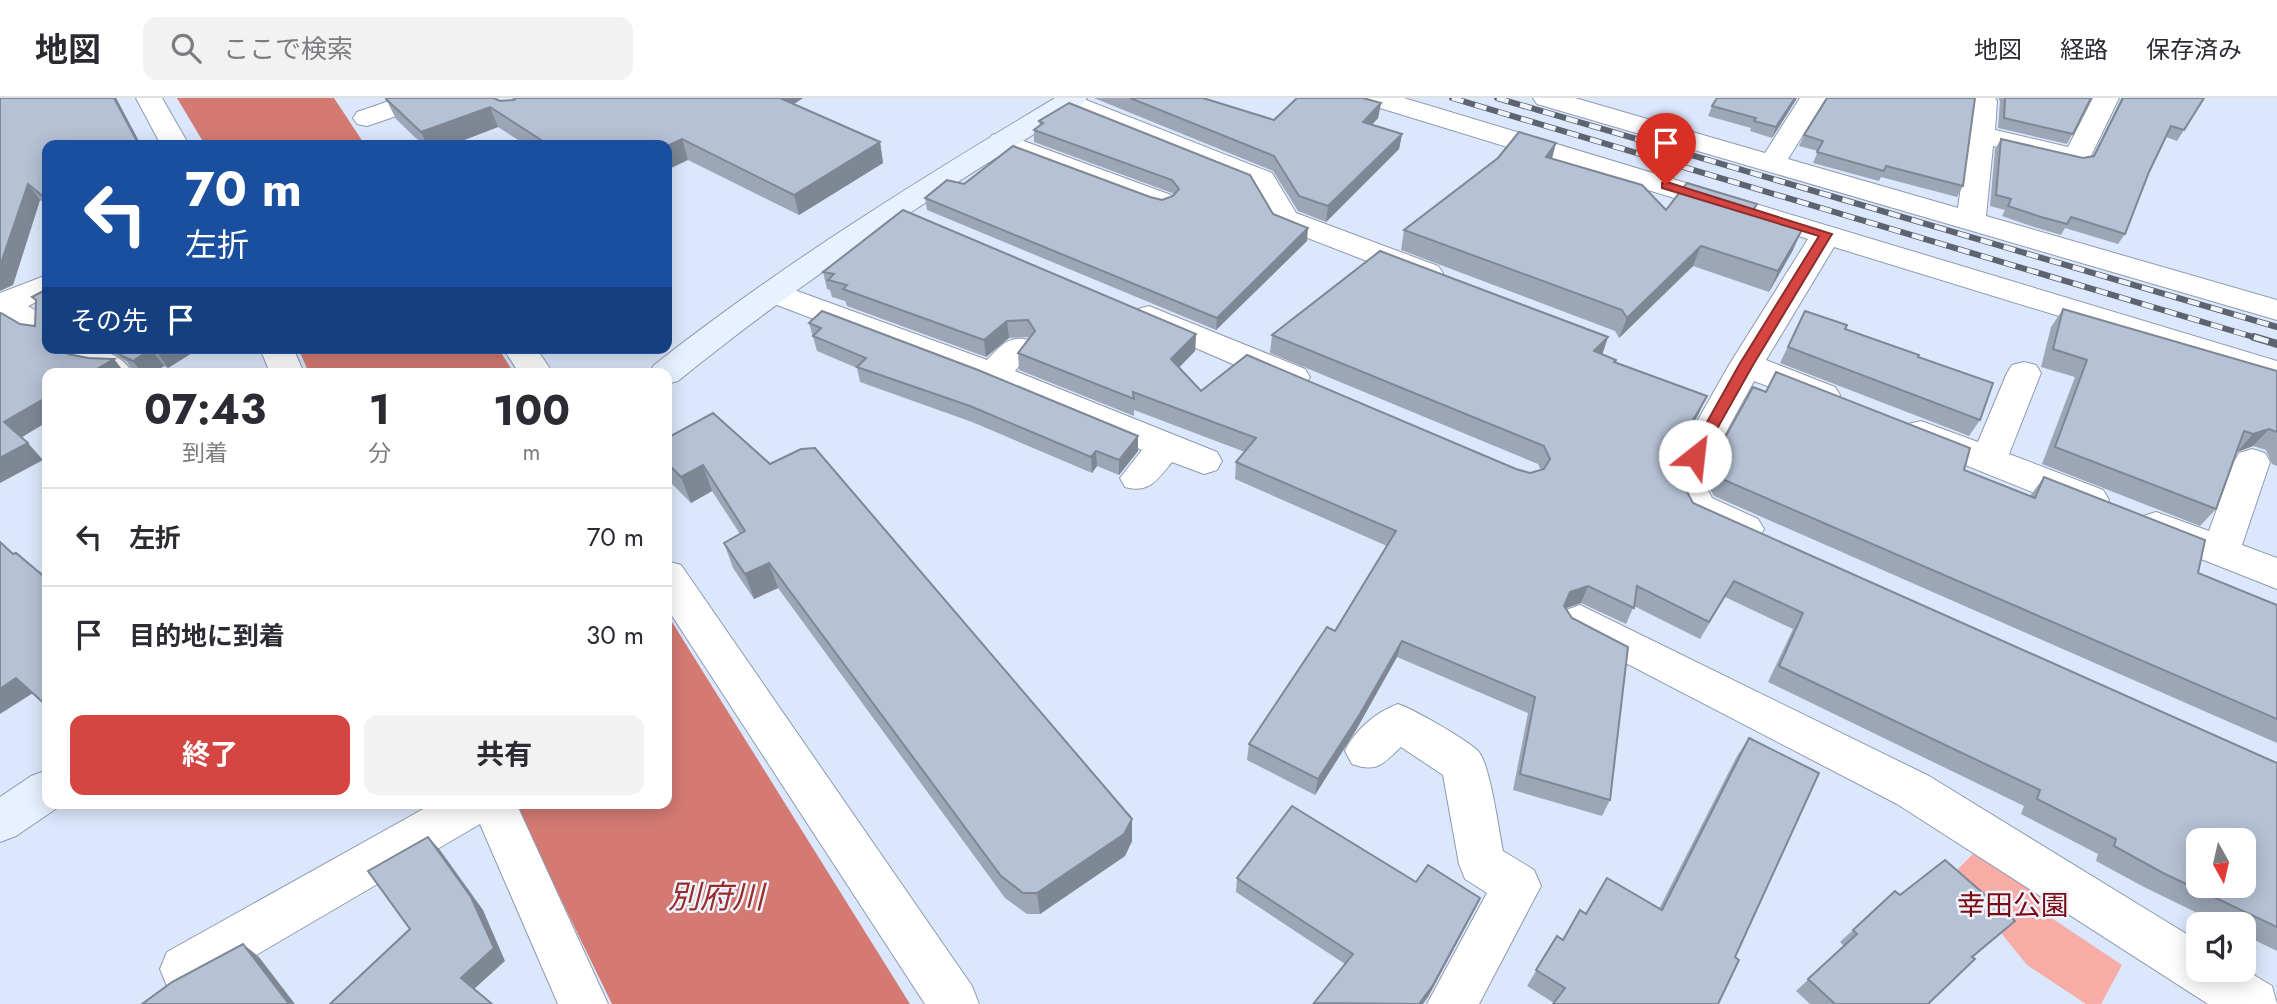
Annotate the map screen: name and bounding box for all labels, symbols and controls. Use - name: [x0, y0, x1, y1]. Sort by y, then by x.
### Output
- search box: [143, 17, 633, 80]
- text: 地図: [35, 26, 101, 73]
- icon: search: [167, 29, 205, 67]
- text: ここで検索: [223, 30, 353, 68]
- text: 地図: [1974, 32, 2022, 67]
- text: 経路: [2060, 32, 2108, 67]
- text: 保存済み: [2146, 32, 2242, 67]
- pin: [1636, 113, 1696, 185]
- icon: arrive: [1647, 124, 1685, 162]
- text: 70 m: [185, 154, 302, 224]
- icon: left: [70, 168, 161, 259]
- text: 左折: [185, 222, 249, 268]
- icon: arrive: [162, 301, 200, 339]
- text: その先: [70, 302, 148, 340]
- text: 07:43: [144, 379, 266, 440]
- text: 1: [369, 379, 390, 440]
- text: 100: [493, 380, 570, 441]
- position arrow: [1658, 419, 1732, 493]
- text: m: [523, 435, 540, 469]
- text: 到着: [182, 436, 228, 470]
- text: 分: [368, 436, 391, 470]
- icon: left: [70, 518, 108, 556]
- text: 70 m: [587, 518, 644, 556]
- text: 左折: [129, 519, 181, 557]
- icon: arrive: [70, 616, 108, 654]
- text: 30 m: [586, 616, 644, 654]
- text: 目的地に到着: [129, 617, 285, 655]
- button: 終了: [70, 715, 350, 795]
- button: 共有: [364, 715, 644, 795]
- north arrow: [2186, 828, 2256, 898]
- map controls: [2186, 828, 2256, 982]
- water label: 別府川: [668, 874, 767, 920]
- park label: 幸田公園: [1957, 885, 2069, 926]
- button: sound: [2186, 912, 2256, 982]

